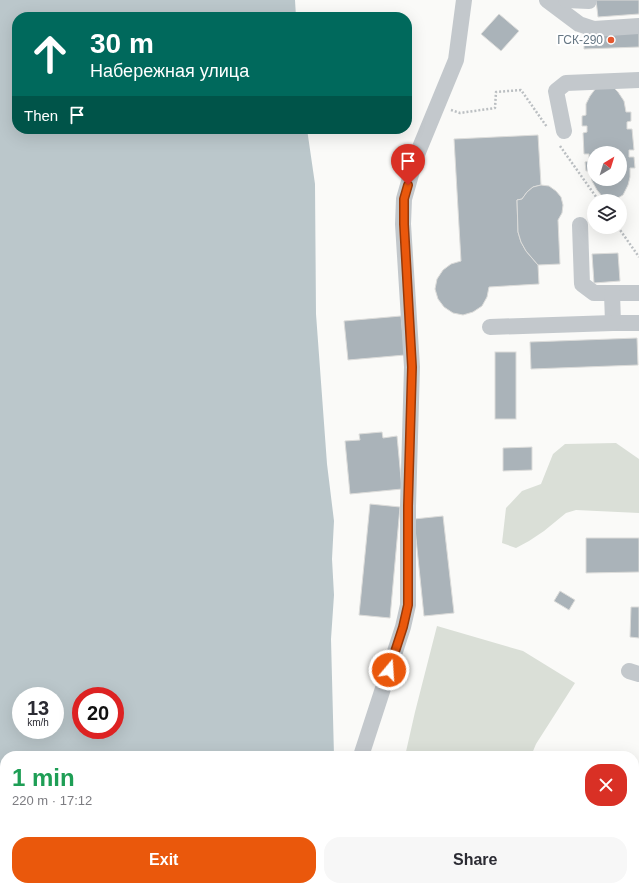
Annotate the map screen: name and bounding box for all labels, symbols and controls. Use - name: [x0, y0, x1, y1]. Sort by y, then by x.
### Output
- icon: ahead: [24, 28, 76, 80]
- text: 30 m: [90, 28, 154, 59]
- place label: ГСК-290: [557, 33, 603, 47]
- marker: ГСК-290: [606, 35, 616, 45]
- text: Набережная улица: [90, 61, 249, 81]
- icon: arrive: [66, 104, 88, 126]
- text: Then: [24, 107, 58, 124]
- pin: [391, 144, 425, 185]
- north arrow: [587, 146, 627, 186]
- map controls: [587, 146, 627, 234]
- icon: arrive: [397, 150, 419, 172]
- button: layers: [587, 194, 627, 234]
- position arrow: [368, 649, 410, 691]
- speed limit sign: 20: [72, 687, 124, 739]
- text: 13: [27, 697, 49, 719]
- text: km/h: [27, 717, 49, 728]
- text: 1 min: [12, 764, 75, 791]
- button: close: [585, 764, 627, 806]
- text: 220 m · 17:12: [12, 793, 92, 808]
- button: Exit: [12, 837, 316, 883]
- button: Share: [324, 837, 627, 883]

